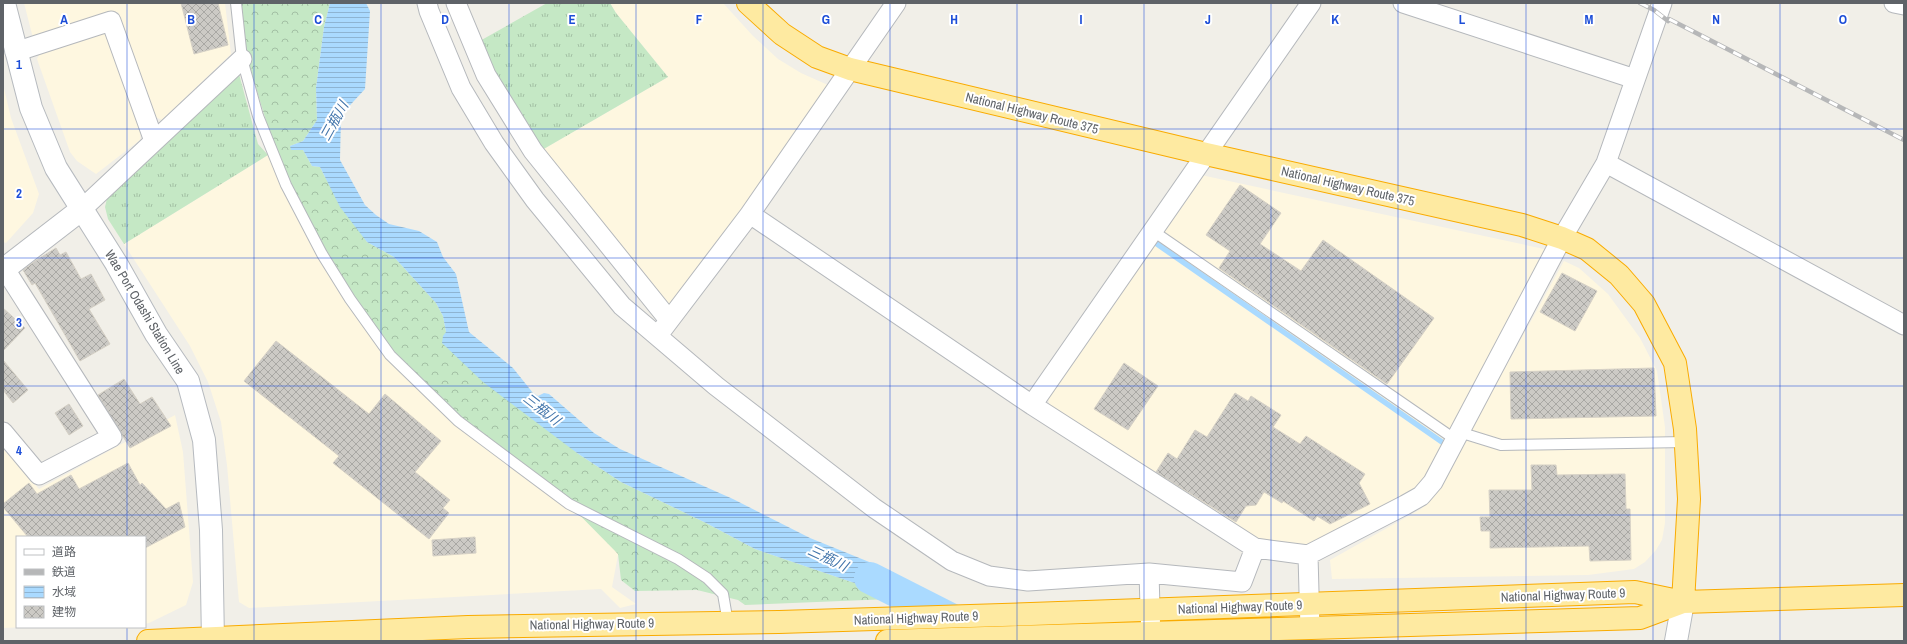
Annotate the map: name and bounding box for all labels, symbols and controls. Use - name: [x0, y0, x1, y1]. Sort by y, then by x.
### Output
- text: A: [60, 11, 68, 28]
- text: B: [187, 11, 195, 28]
- text: C: [314, 11, 322, 28]
- text: D: [441, 11, 449, 28]
- text: E: [568, 11, 576, 28]
- text: F: [696, 11, 703, 28]
- text: G: [822, 11, 830, 28]
- text: H: [950, 11, 958, 28]
- text: I: [1080, 11, 1083, 28]
- text: J: [1205, 11, 1211, 28]
- text: K: [1331, 11, 1339, 28]
- text: L: [1459, 11, 1466, 28]
- text: M: [1585, 11, 1594, 28]
- text: N: [1712, 11, 1720, 28]
- text: O: [1839, 11, 1847, 28]
- text: 1: [16, 56, 22, 73]
- street label: National Highway Route 375: [964, 88, 1100, 138]
- water label: 三瓶川: [316, 97, 353, 144]
- street label: National Highway Route 375: [1280, 162, 1416, 210]
- text: 2: [16, 185, 22, 202]
- street label: Wae Port Odashi Station Line: [101, 247, 189, 377]
- text: 3: [16, 314, 22, 331]
- water label: 三瓶川: [520, 389, 566, 430]
- text: 4: [16, 442, 22, 459]
- legend: [16, 536, 146, 628]
- water label: 三瓶川: [805, 541, 853, 576]
- text: 道路: [52, 544, 76, 560]
- text: 鉄道: [52, 564, 76, 580]
- text: 水域: [52, 584, 76, 600]
- street label: National Highway Route 9: [1501, 584, 1626, 606]
- street label: National Highway Route 9: [1178, 596, 1303, 618]
- text: 建物: [52, 604, 76, 620]
- street label: National Highway Route 9: [854, 607, 979, 629]
- street label: National Highway Route 9: [530, 614, 654, 634]

